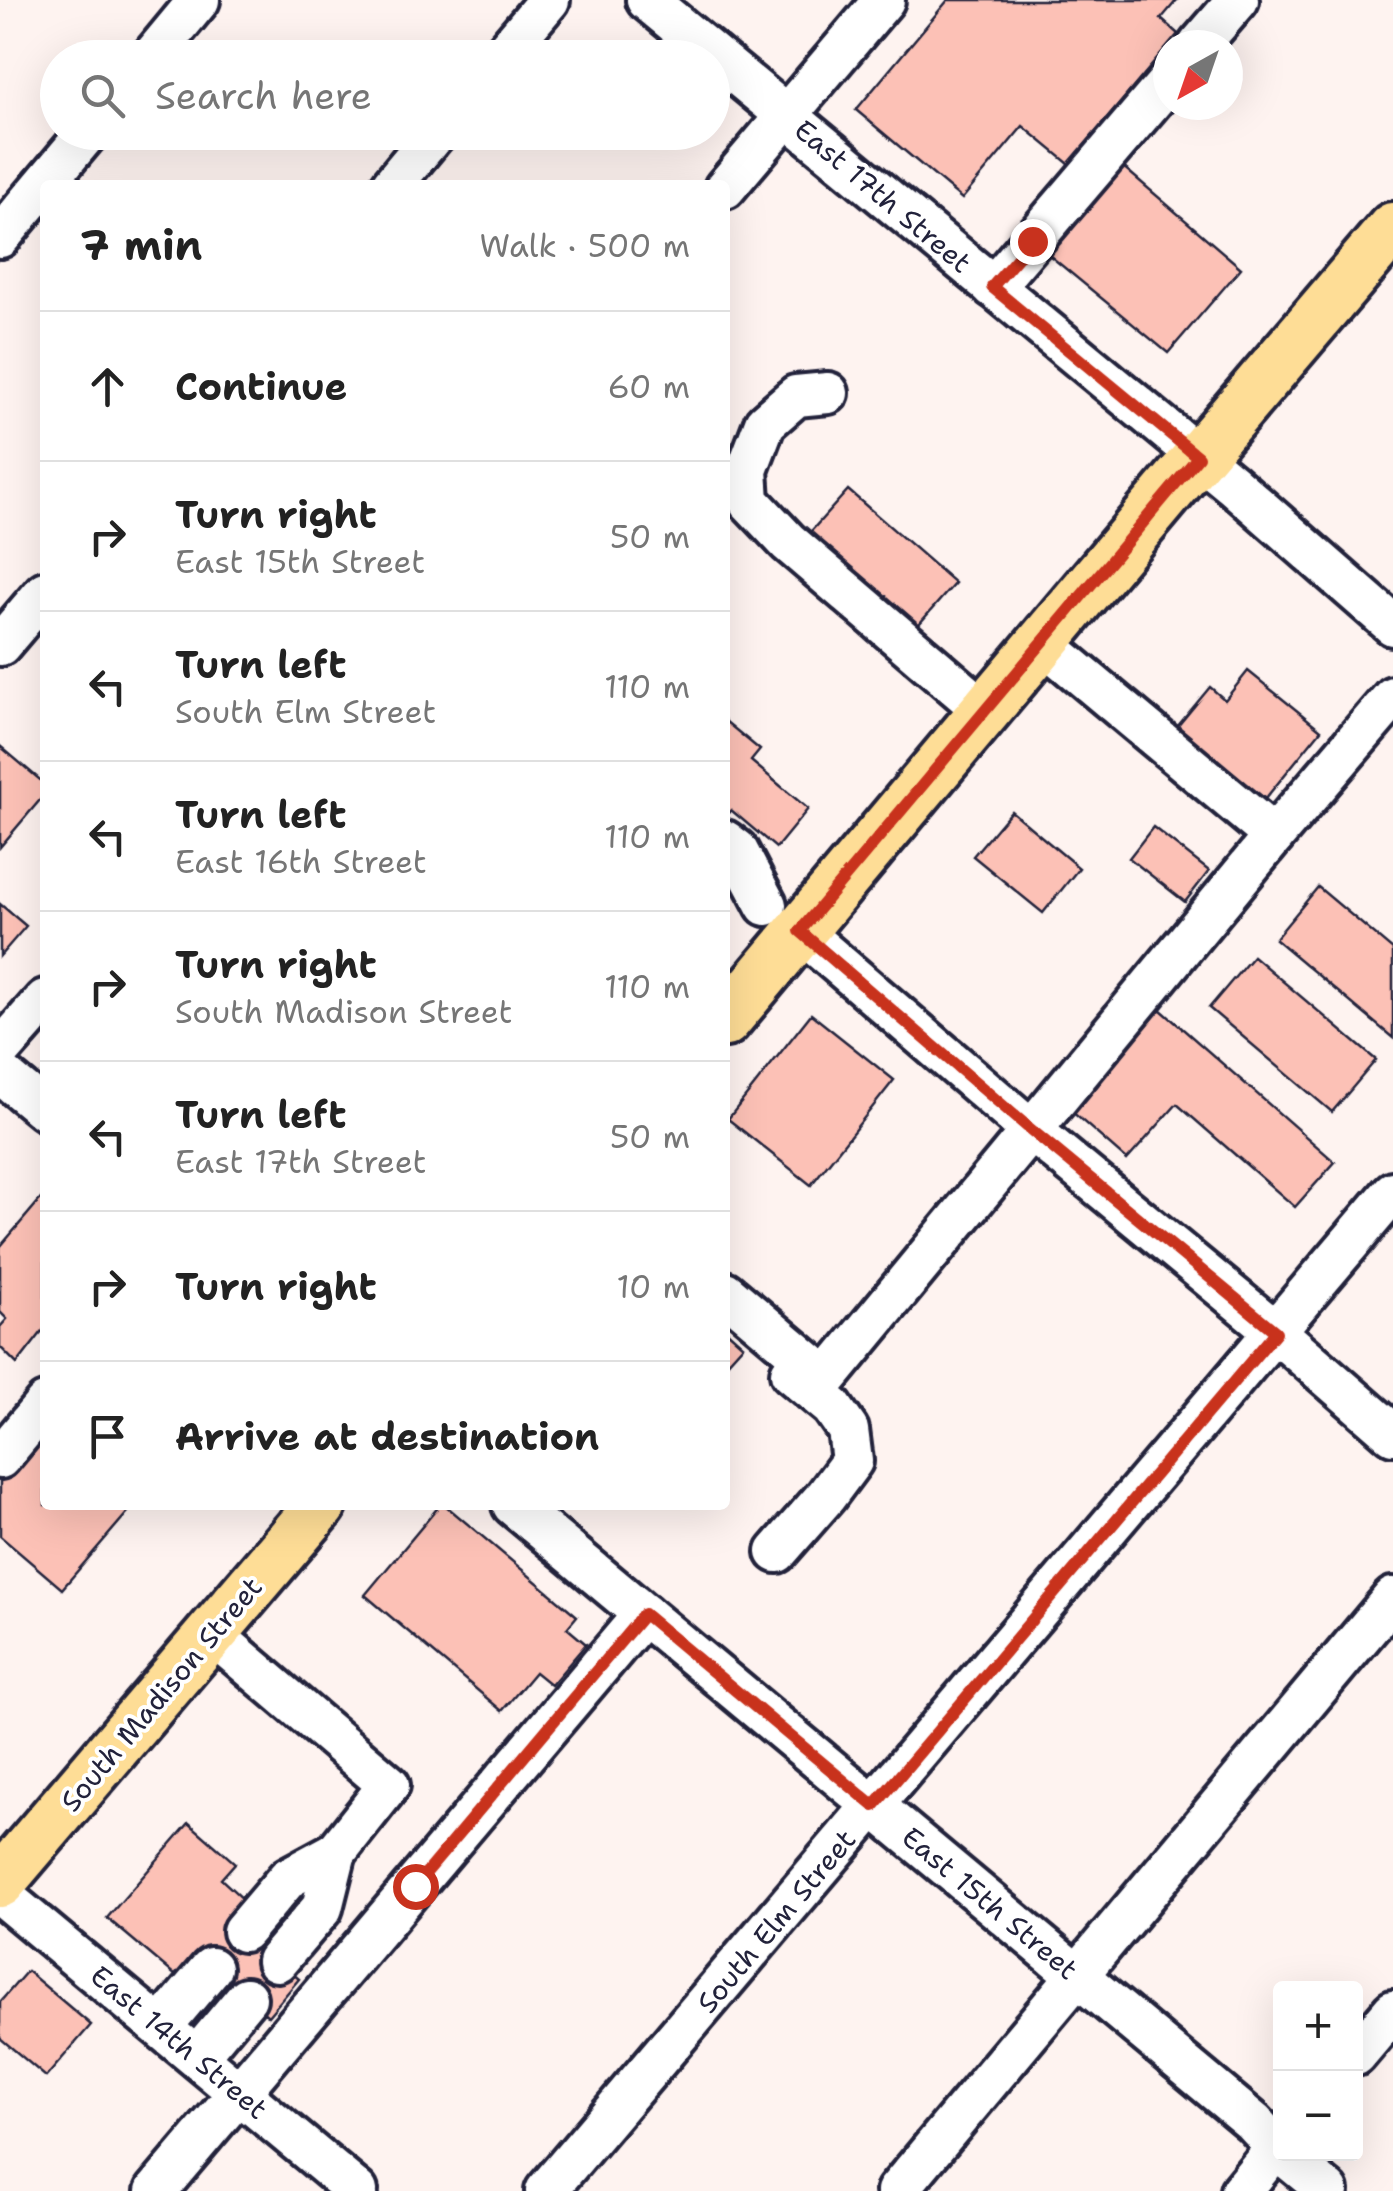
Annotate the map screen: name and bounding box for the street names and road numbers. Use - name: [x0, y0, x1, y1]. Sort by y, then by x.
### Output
- street label: East 17th Street: [787, 111, 979, 281]
- street label: South Madison Street: [52, 1569, 270, 1819]
- street label: East 15th Street: [894, 1818, 1086, 1988]
- street label: South Elm Street: [688, 1821, 864, 2021]
- street label: East 14th Street: [82, 1957, 276, 2127]

